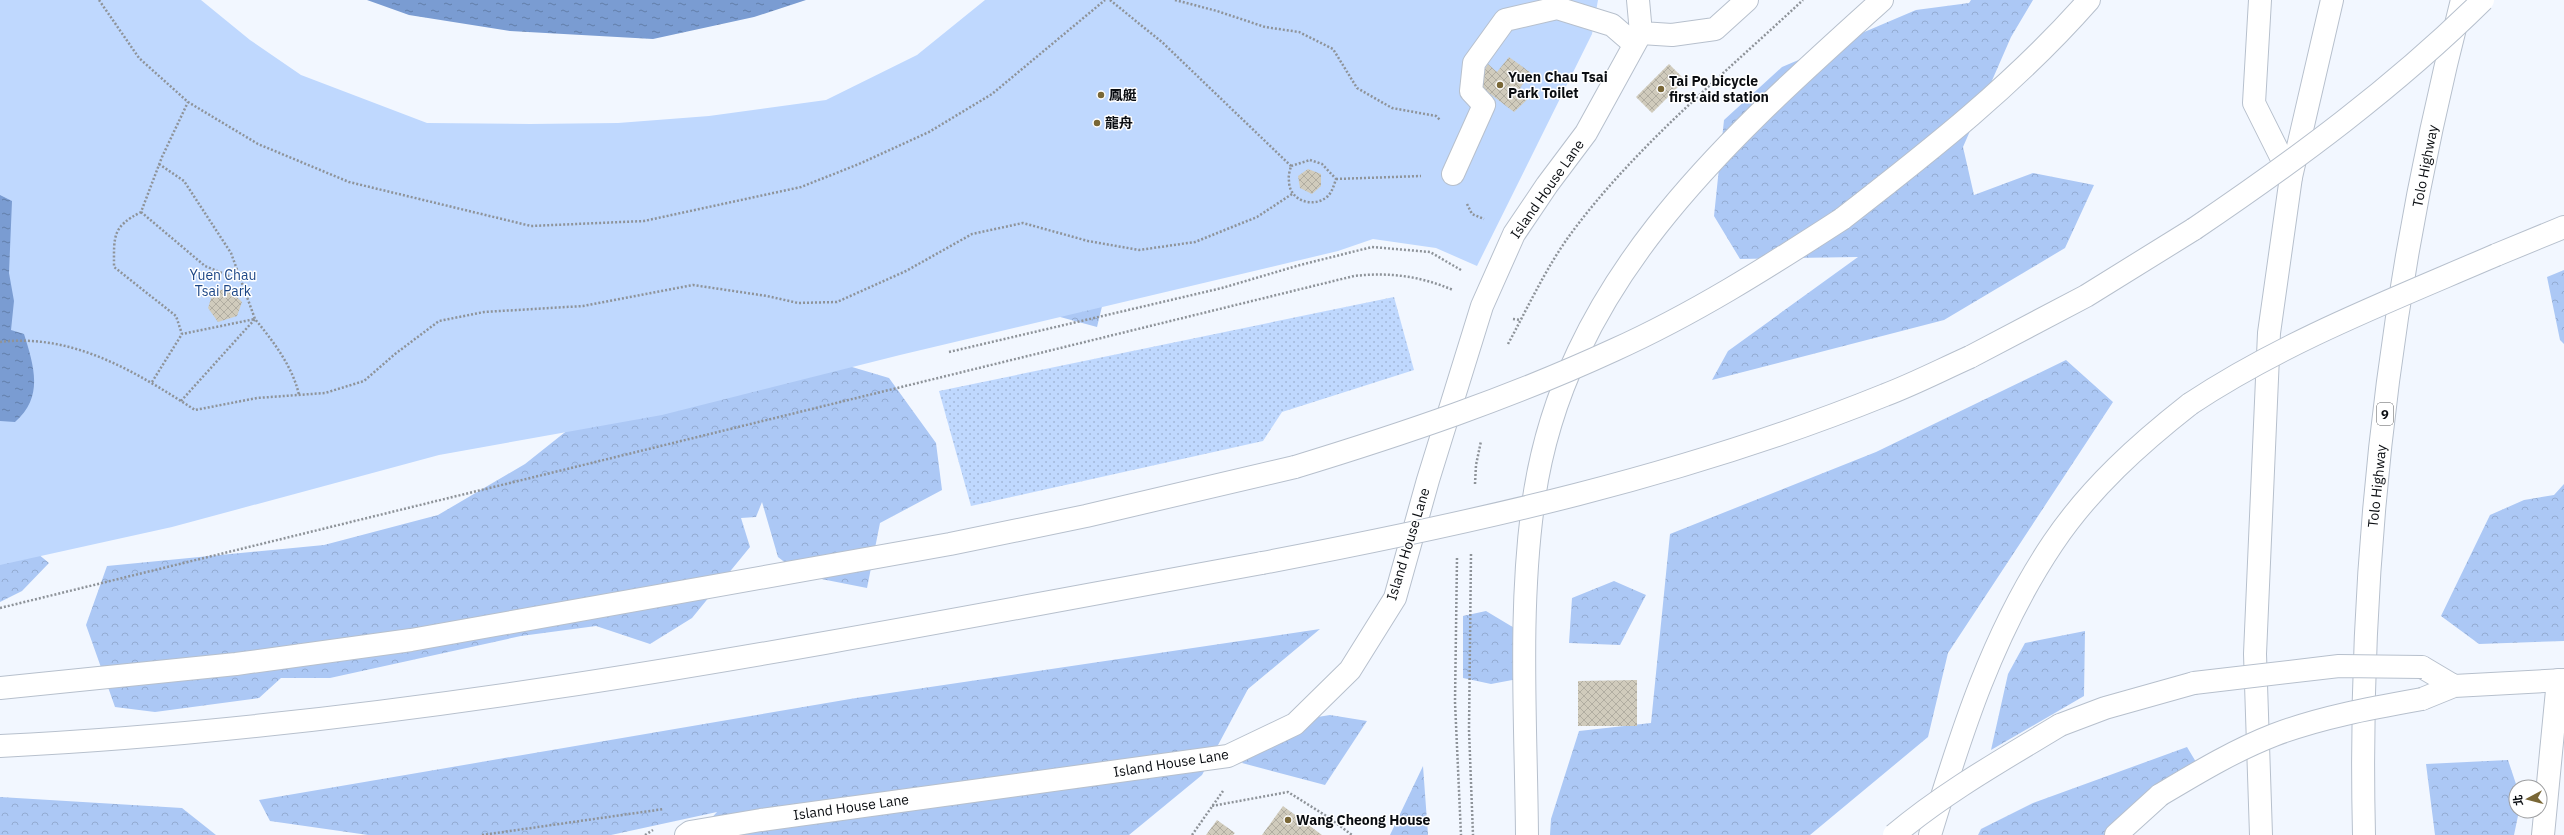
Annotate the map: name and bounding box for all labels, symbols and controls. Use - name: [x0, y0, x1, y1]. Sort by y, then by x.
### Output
- place label: Yuen Chau Tsai Park Toilet: [1508, 68, 1608, 102]
- place label: Tai Po bicycle first aid station: [1669, 72, 1769, 106]
- marker: Yuen Chau Tsai Park Toilet: [1495, 80, 1505, 90]
- marker: Tai Po bicycle first aid station: [1656, 84, 1666, 94]
- place label: 鳳艇: [1109, 86, 1137, 104]
- marker: 鳳艇: [1096, 90, 1106, 100]
- place label: 龍舟: [1105, 114, 1133, 132]
- marker: 龍舟: [1092, 118, 1102, 128]
- street label: Tolo Highway: [2408, 123, 2442, 209]
- street label: Island House Lane: [1506, 136, 1588, 242]
- park label: Yuen Chau Tsai Park: [190, 266, 256, 300]
- road number: 9: [2377, 403, 2393, 425]
- street label: Tolo Highway: [2364, 443, 2390, 529]
- street label: Island House Lane: [1382, 485, 1434, 602]
- street label: Island House Lane: [1112, 745, 1230, 781]
- north arrow: [2508, 779, 2548, 819]
- street label: Island House Lane: [792, 790, 910, 824]
- text: 北: [2510, 794, 2526, 807]
- place label: Wang Cheong House: [1296, 811, 1431, 829]
- marker: Wang Cheong House: [1283, 815, 1293, 825]

